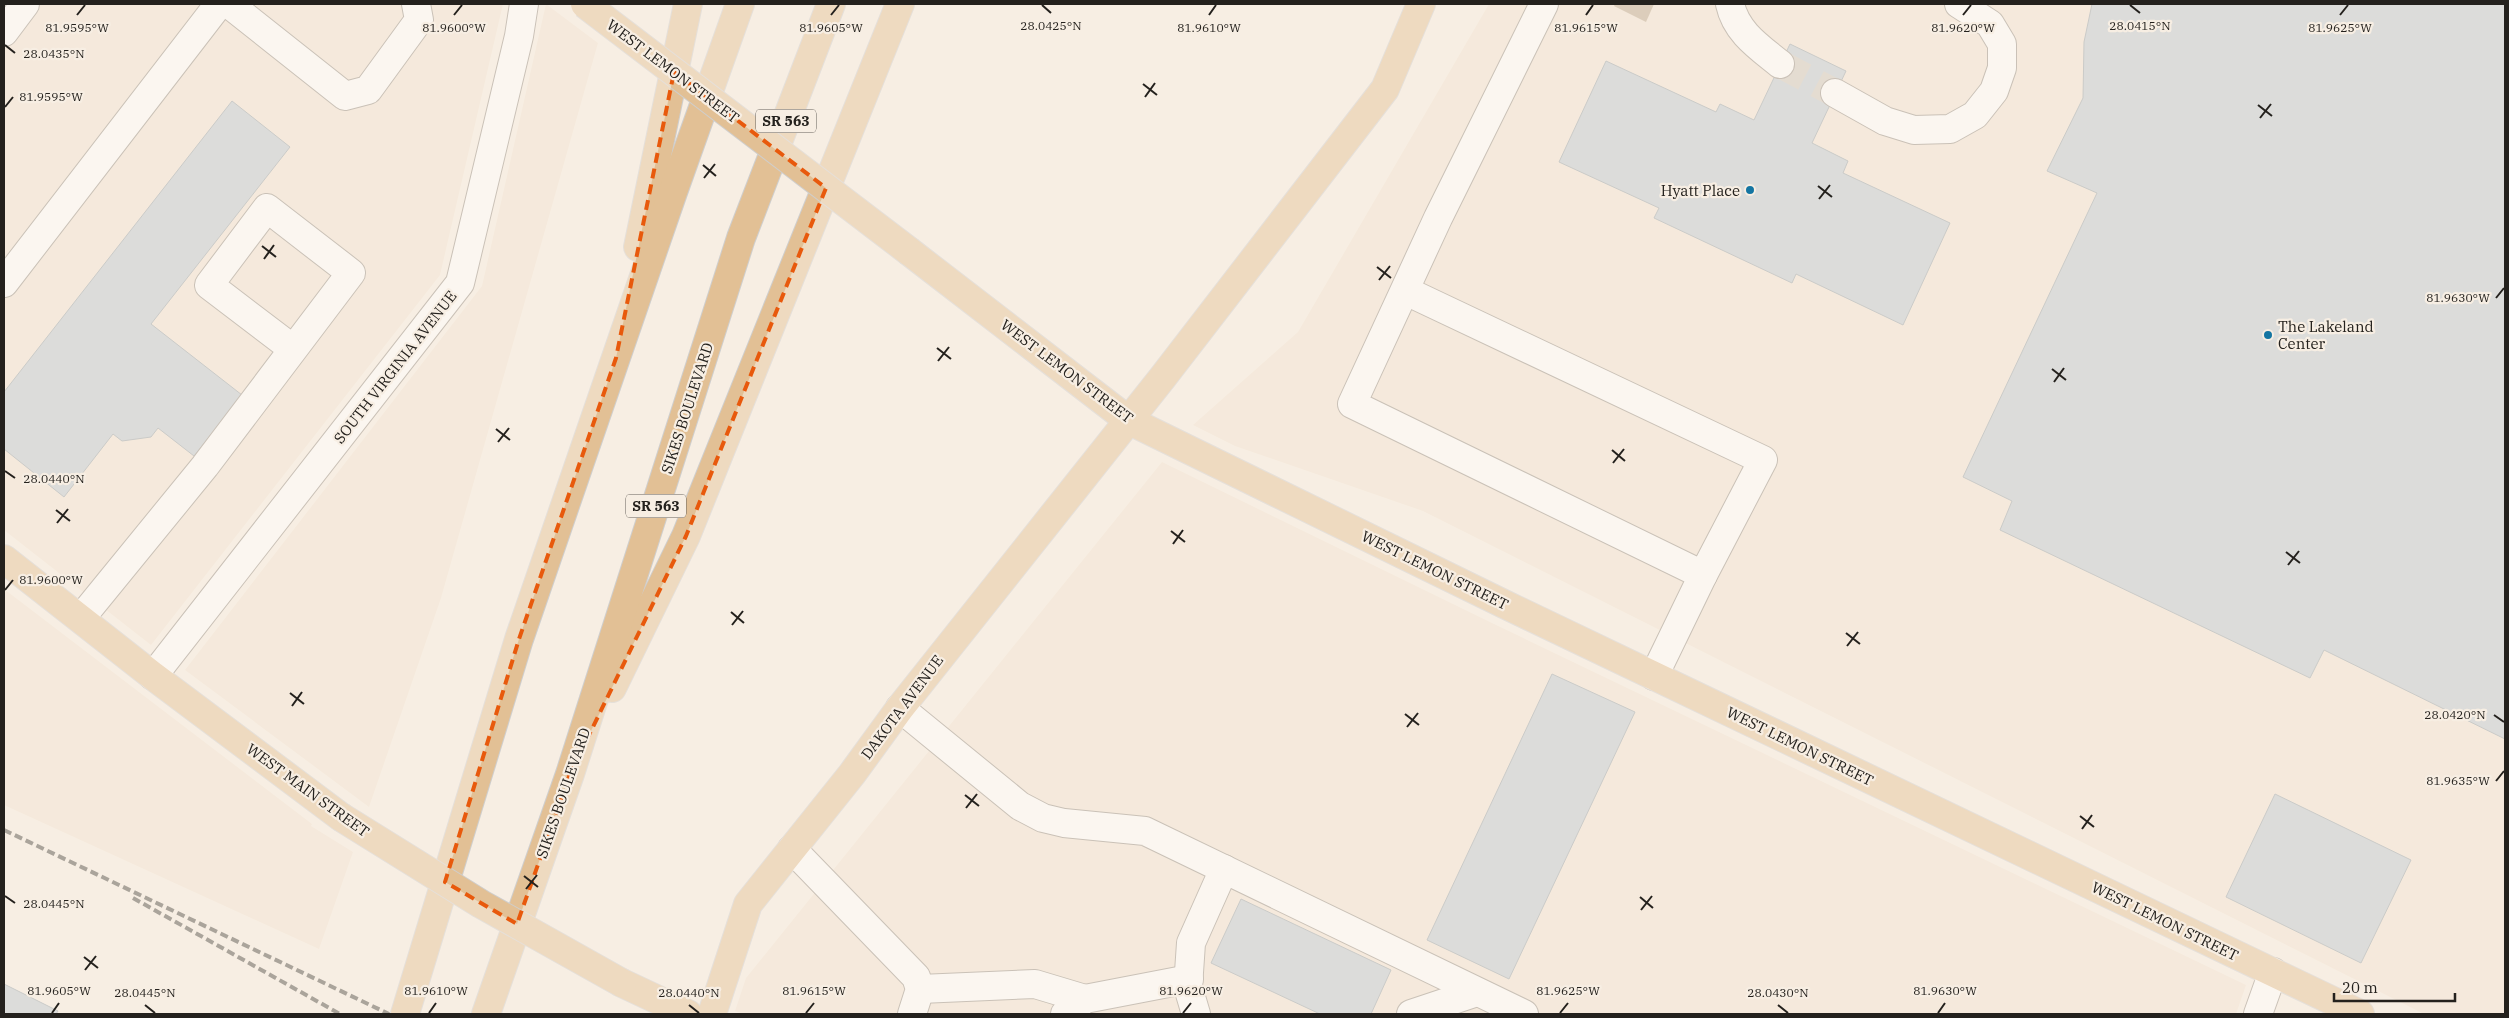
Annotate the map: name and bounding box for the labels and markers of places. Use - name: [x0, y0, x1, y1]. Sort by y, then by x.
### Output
- place label: Hyatt Place: [1661, 181, 1740, 200]
- marker: Hyatt Place: [1744, 184, 1756, 196]
- place label: The Lakeland Center: [2278, 317, 2374, 353]
- marker: The Lakeland Center: [2262, 329, 2274, 341]

